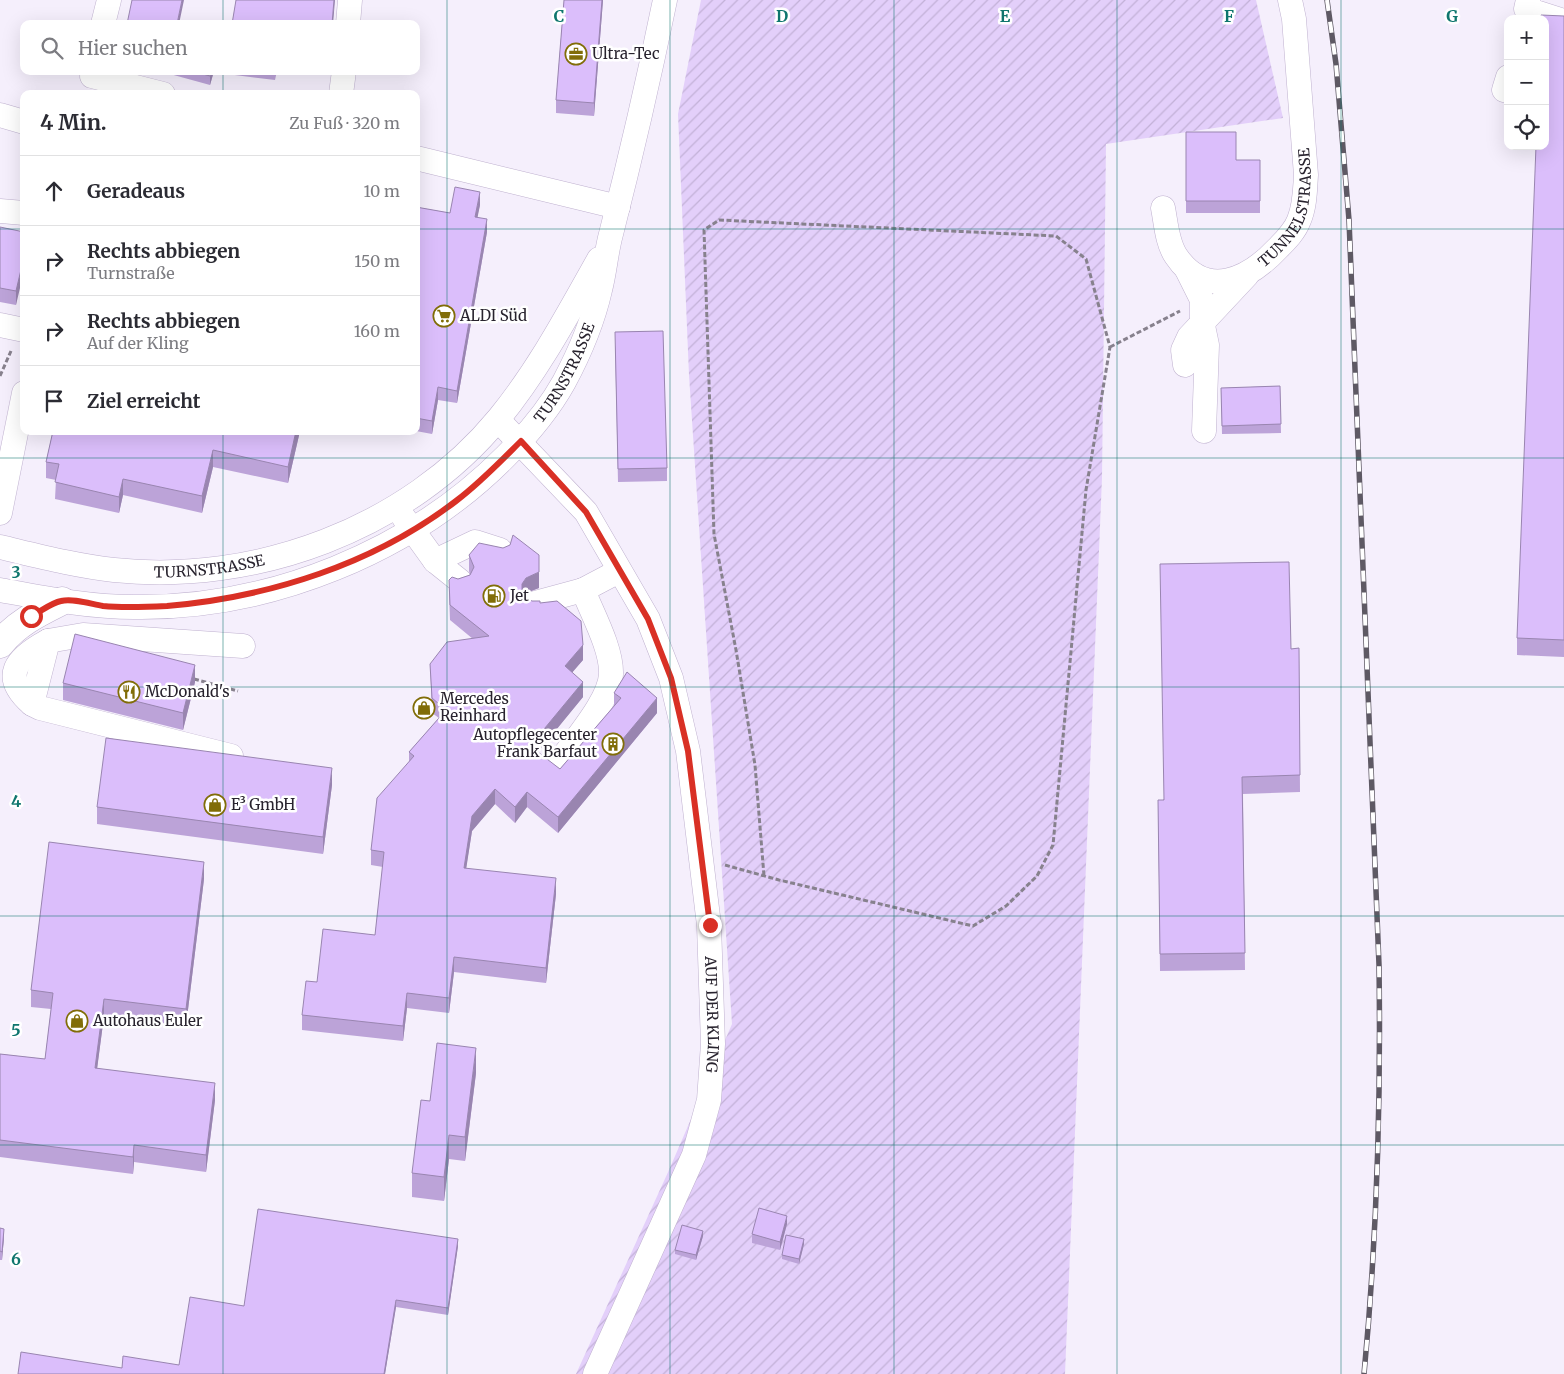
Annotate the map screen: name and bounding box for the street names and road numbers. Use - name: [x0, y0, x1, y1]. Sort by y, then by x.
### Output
- street label: TUNNELSTRASSE: [1254, 147, 1315, 271]
- street label: TURNSTRASSE: [530, 320, 599, 427]
- street label: TURNSTRASSE: [154, 550, 267, 581]
- street label: AUF DER KLING: [701, 955, 723, 1074]

